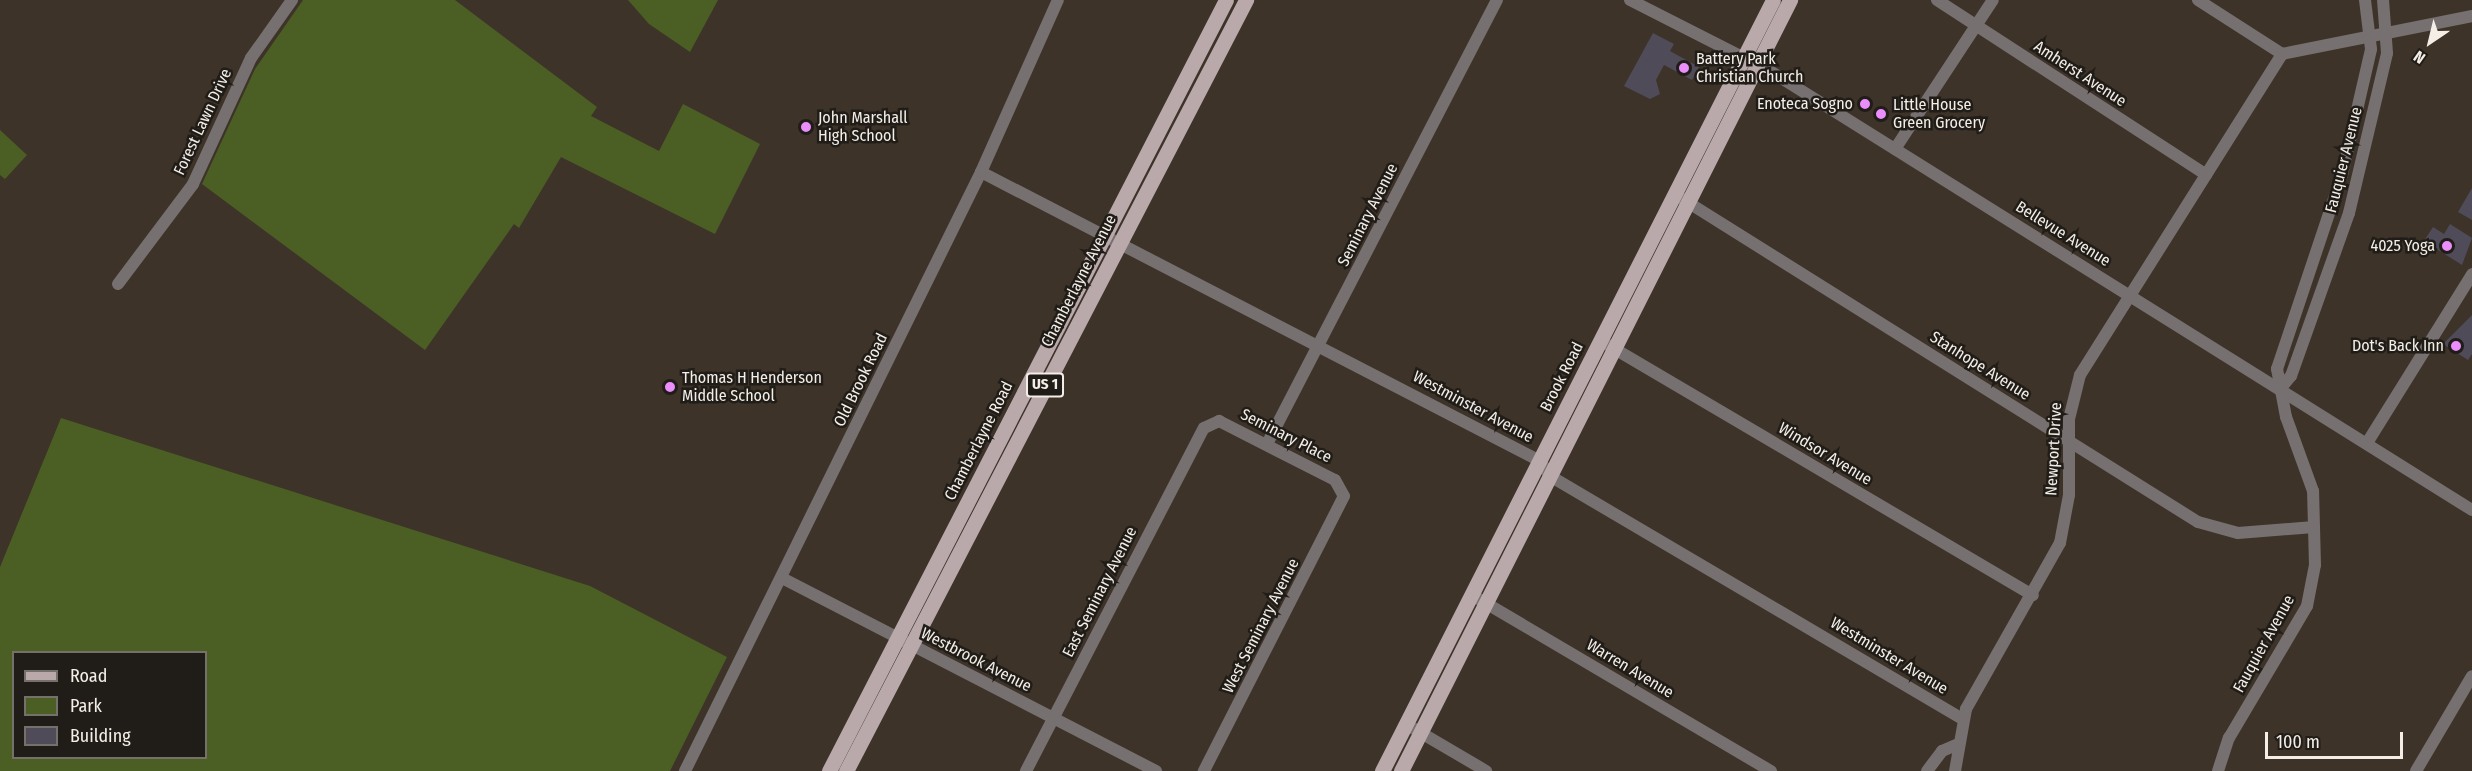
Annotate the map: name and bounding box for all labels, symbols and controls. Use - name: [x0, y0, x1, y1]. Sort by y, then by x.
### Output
- north arrow: [2400, 12, 2460, 72]
- street label: Amherst Avenue: [2030, 37, 2130, 111]
- text: N: [2410, 47, 2429, 68]
- place label: Battery Park Christian Church: [1696, 49, 1803, 87]
- marker: Battery Park Christian Church: [1677, 61, 1691, 75]
- street label: Forest Lawn Drive: [170, 66, 236, 178]
- place label: Enoteca Sogno: [1757, 94, 1853, 114]
- place label: Little House Green Grocery: [1893, 95, 1985, 133]
- marker: Enoteca Sogno: [1858, 97, 1872, 111]
- street label: Fauquier Avenue: [2322, 105, 2366, 215]
- marker: Little House Green Grocery: [1874, 107, 1888, 121]
- place label: John Marshall High School: [818, 108, 907, 146]
- marker: John Marshall High School: [799, 120, 813, 134]
- street label: Seminary Avenue: [1334, 160, 1402, 270]
- street label: Bellevue Avenue: [2012, 197, 2114, 271]
- street label: Chamberlayne Avenue: [1037, 212, 1121, 350]
- place label: 4025 Yoga: [2370, 236, 2435, 256]
- marker: 4025 Yoga: [2440, 239, 2454, 253]
- street label: Stanhope Avenue: [1926, 328, 2034, 404]
- street label: Old Brook Road: [830, 330, 892, 430]
- place label: Dot's Back Inn: [2352, 336, 2444, 356]
- street label: Brook Road: [1536, 339, 1588, 415]
- marker: Dot's Back Inn: [2449, 339, 2463, 353]
- street label: Westminster Avenue: [1409, 367, 1537, 447]
- place label: Thomas H Henderson Middle School: [682, 368, 822, 406]
- road number: US 1: [1026, 373, 1064, 397]
- street label: Chamberlayne Road: [941, 378, 1017, 504]
- marker: Thomas H Henderson Middle School: [663, 380, 677, 394]
- street label: Newport Drive: [2042, 402, 2066, 496]
- street label: Seminary Place: [1237, 405, 1335, 467]
- street label: Windsor Avenue: [1775, 419, 1875, 489]
- street label: East Seminary Avenue: [1059, 524, 1141, 660]
- street label: West Seminary Avenue: [1219, 555, 1303, 697]
- street label: Fauquier Avenue: [2229, 592, 2299, 696]
- street label: Westminster Avenue: [1827, 613, 1951, 699]
- street label: Westbrook Avenue: [917, 624, 1035, 696]
- street label: Warren Avenue: [1583, 635, 1677, 703]
- legend: [12, 651, 207, 759]
- text: Road: [70, 665, 107, 687]
- text: Park: [70, 695, 102, 717]
- scale bar: [2268, 720, 2406, 758]
- text: Building: [70, 725, 131, 747]
- text: 100 m: [2276, 731, 2320, 753]

